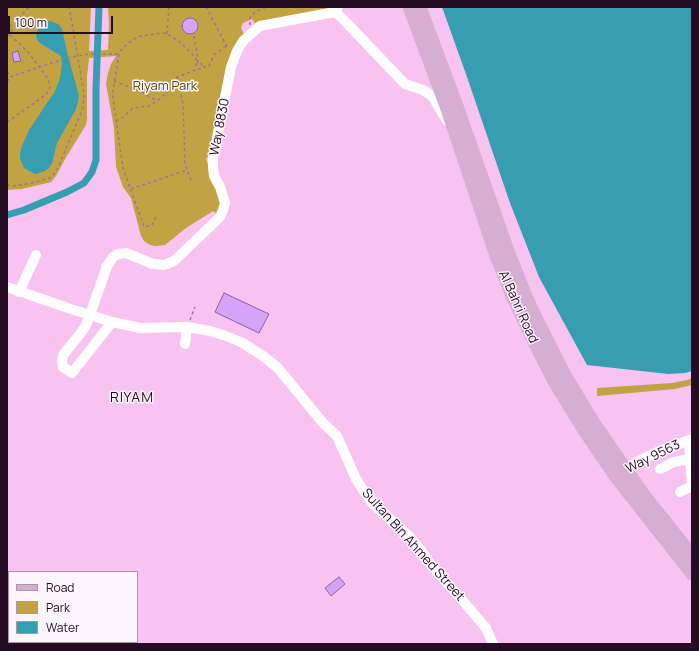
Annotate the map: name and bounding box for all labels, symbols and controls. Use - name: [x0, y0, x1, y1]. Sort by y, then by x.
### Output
- scale bar: [10, 8, 115, 34]
- text: 100 m: [15, 14, 47, 31]
- park label: Riyam Park: [133, 78, 197, 94]
- street label: Way 8830: [207, 97, 233, 157]
- street label: Al Bahri Road: [495, 268, 541, 346]
- district label: RIYAM: [110, 390, 154, 406]
- street label: Way 9563: [623, 437, 683, 477]
- street label: Sultan Bin Ahmed Street: [358, 486, 468, 604]
- legend: [8, 571, 138, 643]
- text: Road: [46, 579, 74, 596]
- text: Park: [46, 599, 70, 616]
- text: Water: [46, 619, 79, 636]

